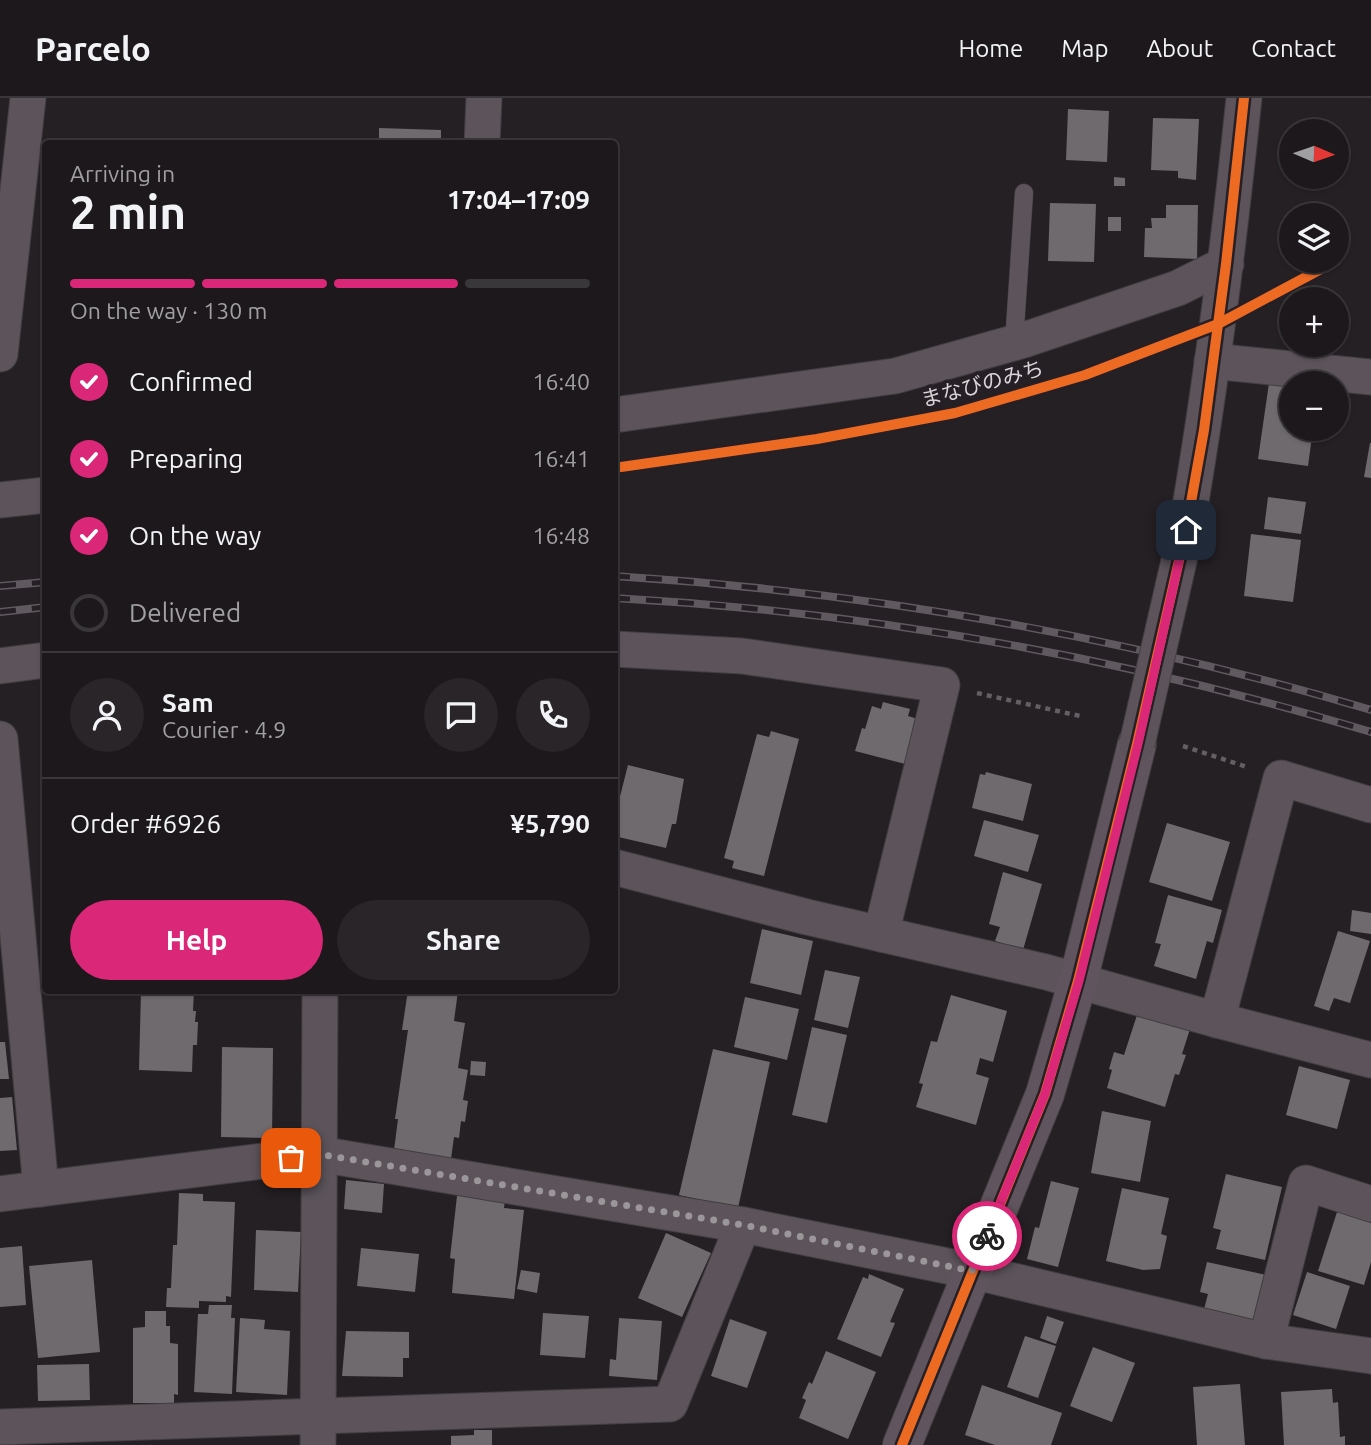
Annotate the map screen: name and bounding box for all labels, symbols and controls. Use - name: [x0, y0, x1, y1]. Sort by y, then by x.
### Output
- text: Parcelo: [35, 30, 151, 67]
- text: Home: [958, 35, 1023, 62]
- text: Map: [1061, 35, 1108, 62]
- text: About: [1146, 35, 1213, 62]
- text: Contact: [1251, 35, 1336, 62]
- north arrow: [1279, 119, 1349, 189]
- map controls: [1279, 119, 1349, 441]
- text: Arriving in: [70, 161, 175, 186]
- text: 17:04–17:09: [447, 185, 590, 214]
- text: 2 min: [70, 186, 186, 238]
- button: layers: [1279, 203, 1349, 273]
- button: +: [1279, 287, 1349, 357]
- text: On the way · 130 m: [70, 298, 267, 323]
- street label: まなびのみち: [918, 355, 1046, 411]
- icon: check: [70, 363, 108, 401]
- text: Confirmed: [129, 367, 253, 396]
- text: 16:40: [532, 369, 590, 394]
- button: −: [1279, 371, 1349, 441]
- icon: check: [70, 440, 108, 478]
- text: Preparing: [129, 444, 243, 473]
- text: 16:41: [532, 446, 590, 471]
- pin: [1156, 500, 1216, 560]
- icon: home: [1167, 511, 1205, 549]
- icon: check: [70, 517, 108, 555]
- text: On the way: [129, 521, 261, 550]
- text: 16:48: [532, 523, 590, 548]
- text: Delivered: [129, 598, 241, 627]
- button: person: [70, 678, 144, 752]
- button: chat: [424, 678, 498, 752]
- button: phone: [516, 678, 590, 752]
- text: Sam: [162, 688, 214, 717]
- text: Courier · 4.9: [162, 717, 286, 742]
- text: Order #6926: [70, 809, 221, 838]
- text: ¥5,790: [510, 809, 590, 838]
- button: Help: [70, 900, 323, 980]
- button: Share: [337, 900, 590, 980]
- pin: [261, 1128, 321, 1188]
- icon: bag: [272, 1139, 310, 1177]
- courier: [952, 1201, 1022, 1271]
- icon: bike: [968, 1217, 1006, 1255]

